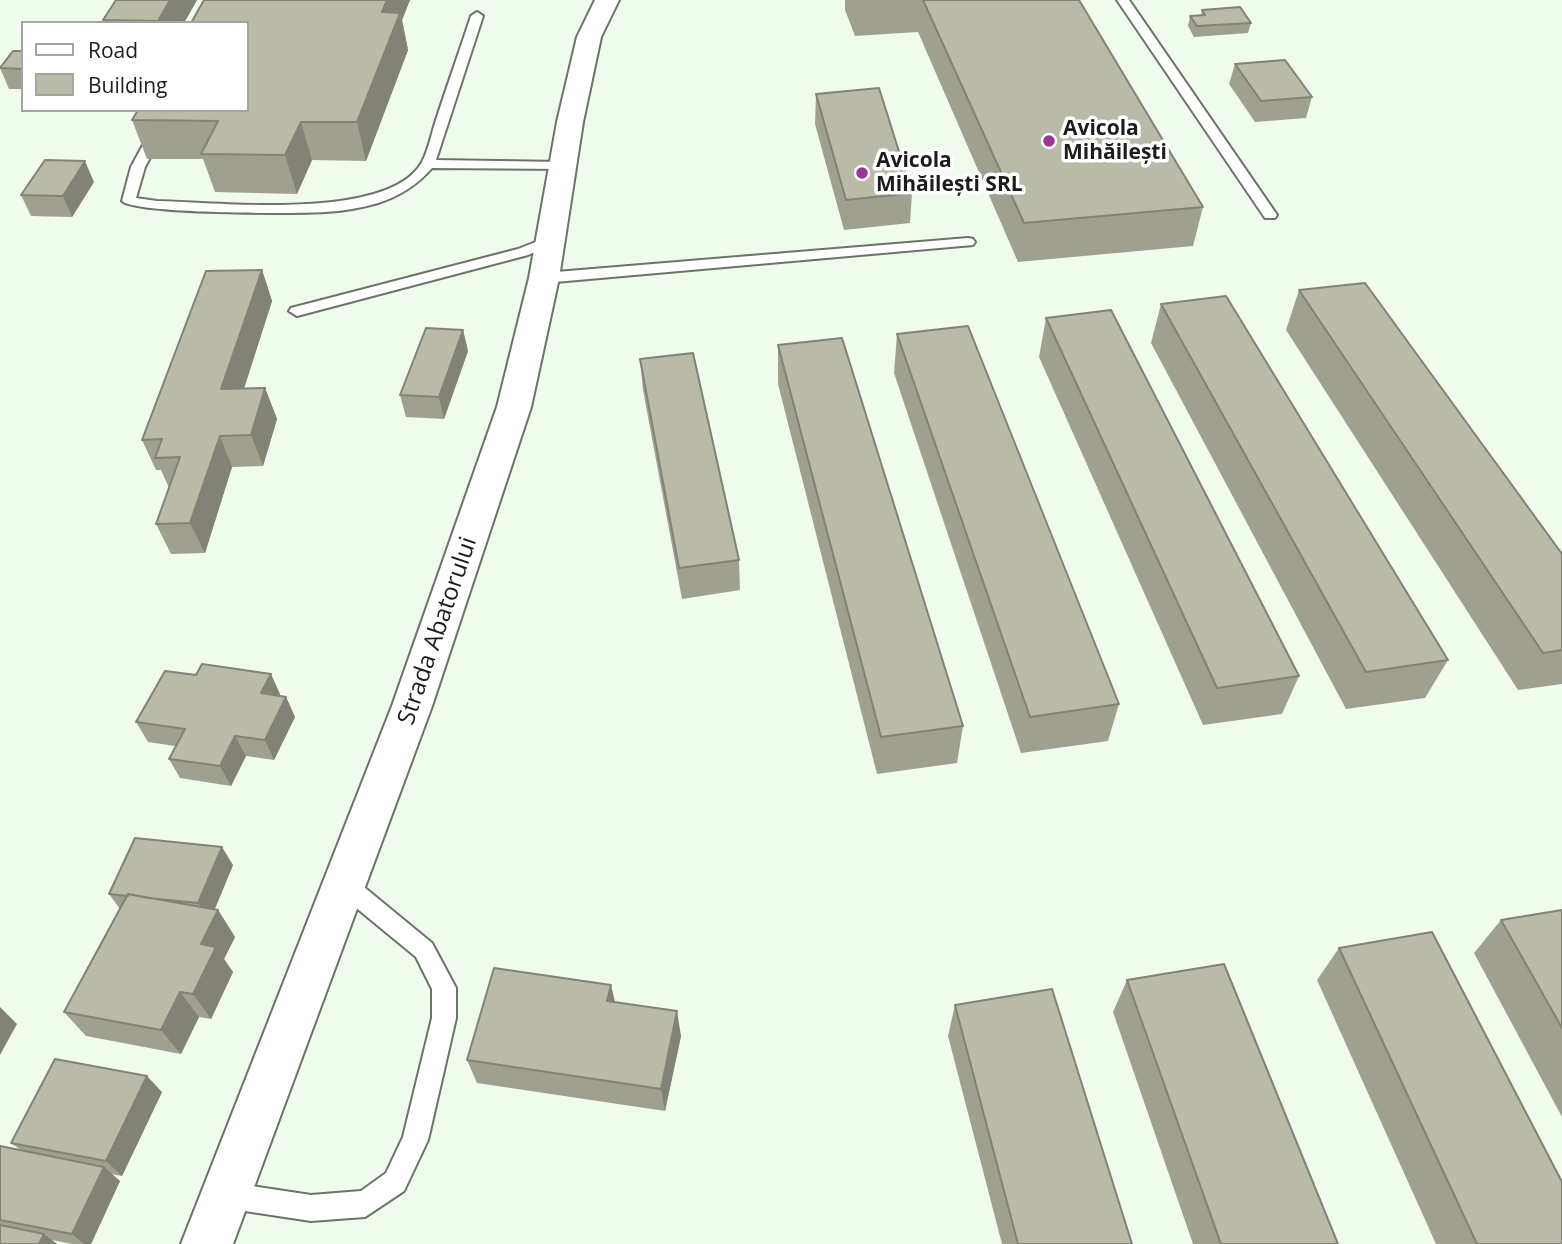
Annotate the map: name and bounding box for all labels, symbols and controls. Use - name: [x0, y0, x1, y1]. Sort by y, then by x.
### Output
- legend: [21, 21, 248, 112]
- text: Road: [88, 36, 138, 64]
- text: Building: [88, 71, 167, 99]
- place label: Avicola Mihăilești: [1063, 116, 1167, 166]
- marker: Avicola Mihăilești: [1041, 133, 1057, 149]
- place label: Avicola Mihăilești SRL: [876, 148, 1023, 198]
- marker: Avicola Mihăilești SRL: [854, 165, 870, 181]
- street label: Strada Abatorului: [392, 533, 484, 729]

